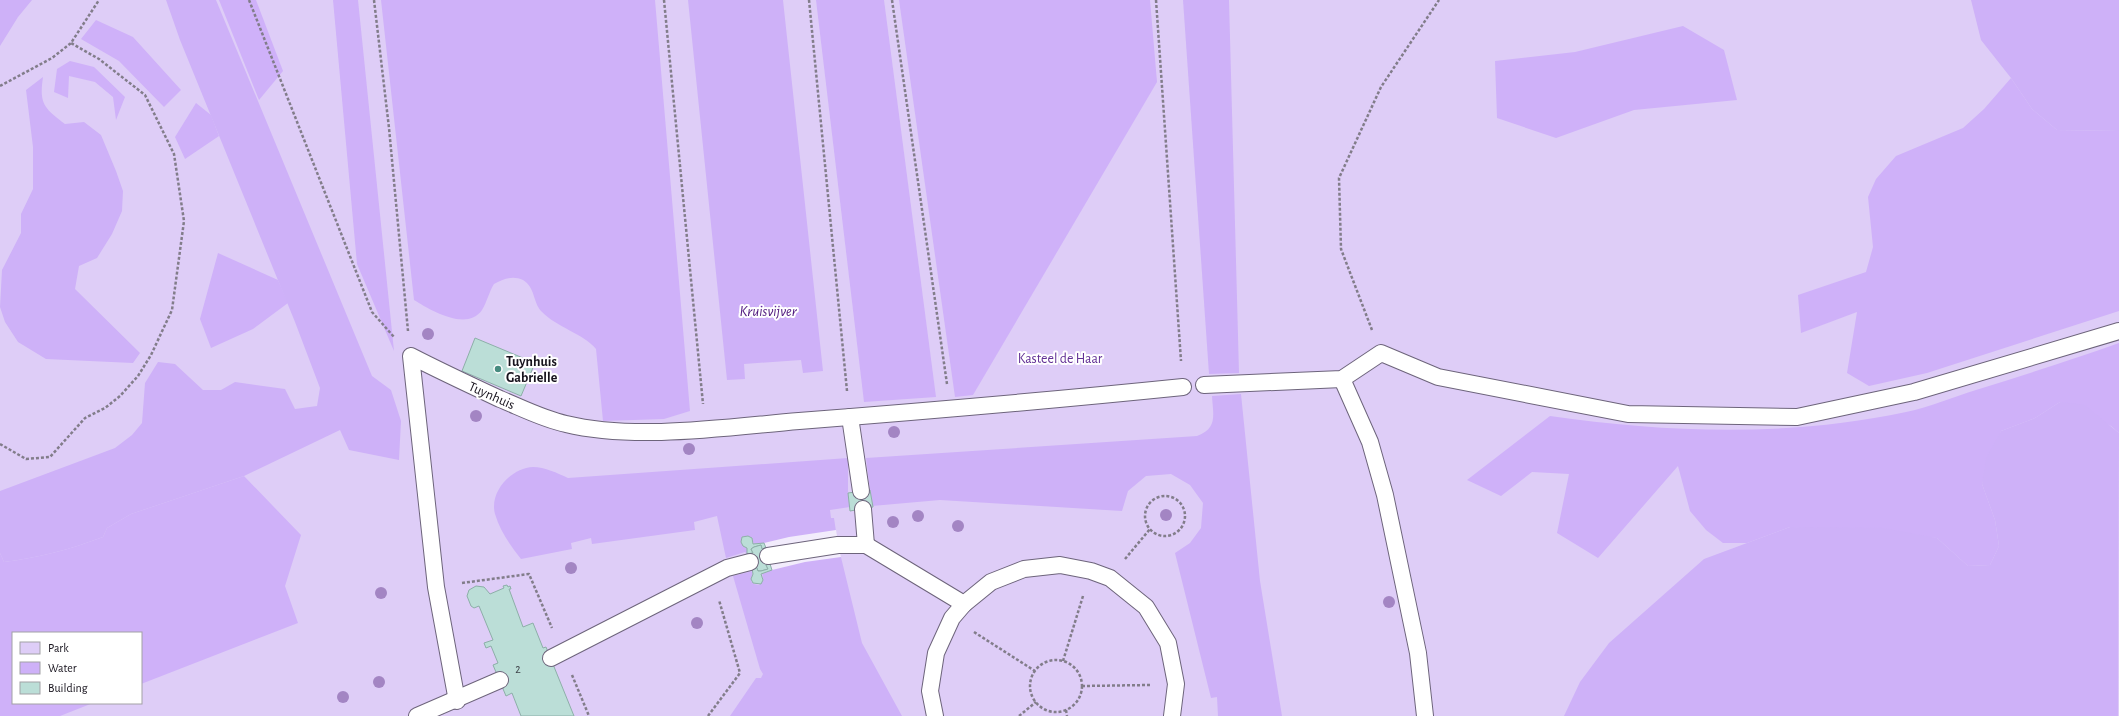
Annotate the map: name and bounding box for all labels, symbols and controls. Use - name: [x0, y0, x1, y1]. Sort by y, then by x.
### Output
- water label: Kruisvijver: [739, 304, 798, 319]
- park label: Kasteel de Haar: [1018, 352, 1103, 366]
- place label: Tuynhuis Gabrielle: [506, 355, 558, 385]
- marker: Tuynhuis Gabrielle: [493, 364, 503, 374]
- street label: Tuynhuis: [466, 380, 517, 412]
- legend: [12, 632, 142, 704]
- text: Park: [48, 642, 69, 654]
- text: Water: [48, 662, 77, 674]
- house number: 2: [515, 663, 521, 675]
- text: Building: [48, 682, 88, 694]

